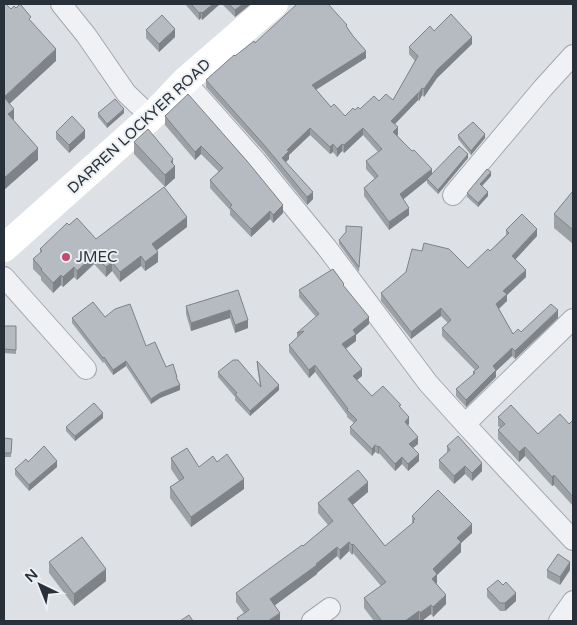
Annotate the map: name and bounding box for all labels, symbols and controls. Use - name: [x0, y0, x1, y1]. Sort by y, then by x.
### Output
- street label: DARREN LOCKYER ROAD: [64, 55, 214, 197]
- place label: JMEC: [76, 248, 117, 266]
- marker: JMEC: [60, 251, 72, 263]
- north arrow: [15, 560, 65, 610]
- text: N: [22, 566, 41, 586]

